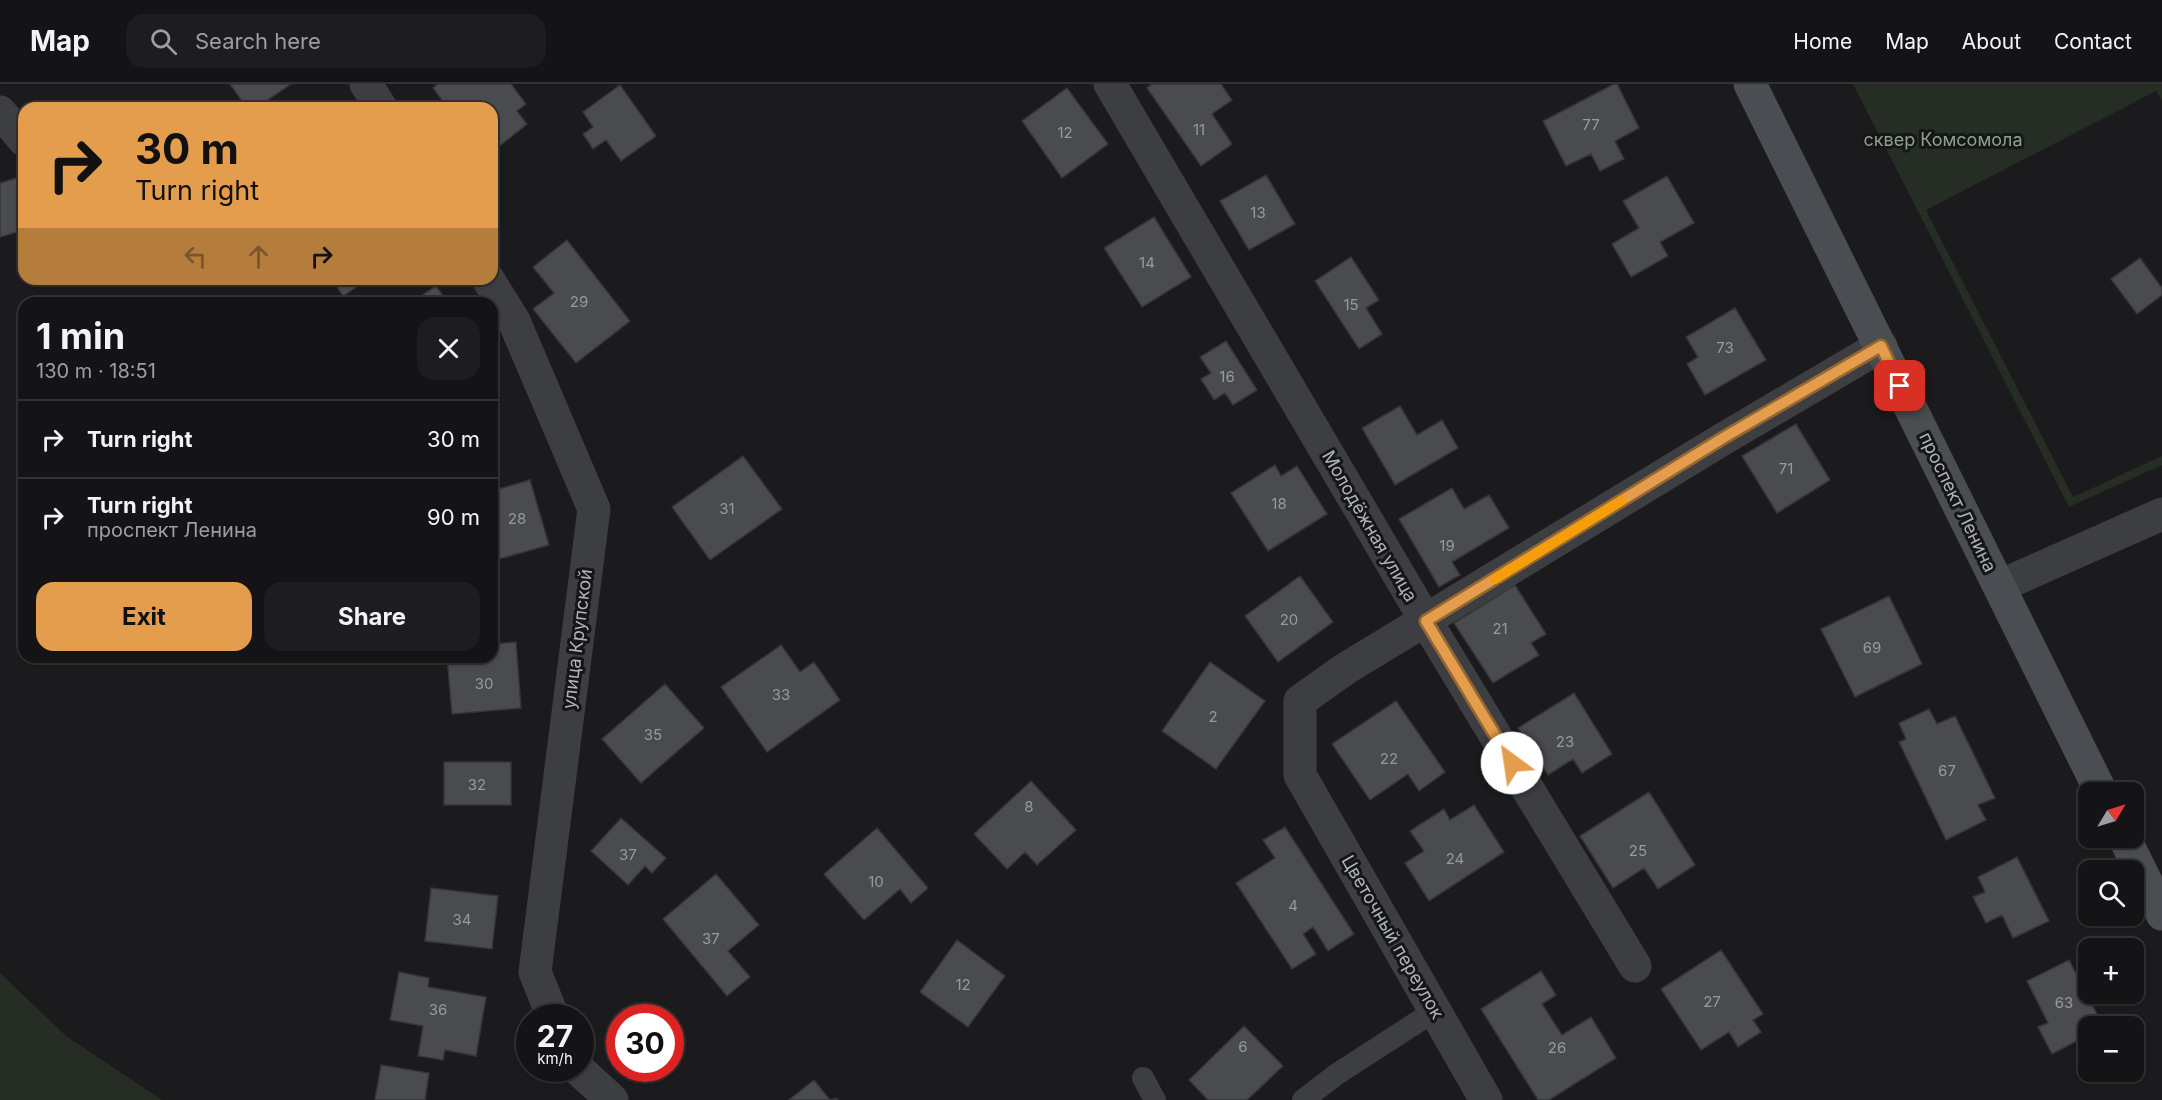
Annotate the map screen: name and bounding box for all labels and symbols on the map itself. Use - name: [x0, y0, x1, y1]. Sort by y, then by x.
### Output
- house number: 77: [1582, 115, 1600, 134]
- house number: 11: [1193, 120, 1205, 139]
- house number: 12: [1057, 123, 1073, 142]
- park label: сквер Комсомола: [1863, 129, 2023, 150]
- house number: 13: [1250, 203, 1266, 222]
- house number: 14: [1139, 253, 1155, 272]
- house number: 29: [570, 292, 588, 311]
- house number: 15: [1343, 295, 1359, 314]
- house number: 73: [1716, 338, 1734, 357]
- pin: [1874, 360, 1925, 411]
- house number: 16: [1219, 367, 1235, 386]
- street label: проспект Ленина: [1915, 429, 2001, 575]
- street label: Молодёжная улица: [1318, 447, 1422, 605]
- house number: 71: [1779, 459, 1793, 478]
- house number: 18: [1271, 494, 1287, 513]
- house number: 31: [719, 499, 735, 518]
- house number: 28: [508, 509, 526, 528]
- house number: 19: [1439, 536, 1455, 555]
- street label: улица Крупской: [558, 568, 596, 710]
- house number: 20: [1280, 610, 1298, 629]
- house number: 21: [1492, 619, 1508, 638]
- house number: 69: [1863, 638, 1881, 657]
- house number: 30: [475, 674, 493, 693]
- house number: 33: [772, 685, 790, 704]
- house number: 2: [1208, 707, 1218, 726]
- house number: 35: [644, 725, 662, 744]
- position arrow: [1480, 731, 1544, 795]
- house number: 23: [1556, 732, 1574, 751]
- house number: 22: [1380, 749, 1398, 768]
- house number: 67: [1938, 761, 1956, 780]
- house number: 32: [468, 775, 486, 794]
- north arrow: [2078, 782, 2144, 848]
- house number: 8: [1024, 797, 1034, 816]
- house number: 25: [1629, 841, 1647, 860]
- house number: 37: [619, 845, 637, 864]
- house number: 24: [1446, 849, 1464, 868]
- street label: Цветочный переулок: [1338, 852, 1448, 1023]
- house number: 10: [868, 872, 884, 891]
- house number: 4: [1288, 896, 1298, 915]
- house number: 34: [453, 910, 471, 929]
- house number: 37: [702, 929, 720, 948]
- house number: 12: [955, 975, 971, 994]
- house number: 27: [1703, 992, 1721, 1011]
- house number: 63: [2055, 993, 2073, 1012]
- house number: 36: [429, 1000, 447, 1019]
- speed limit sign: 30: [606, 1004, 684, 1082]
- house number: 6: [1238, 1037, 1248, 1056]
- house number: 26: [1548, 1038, 1566, 1057]

